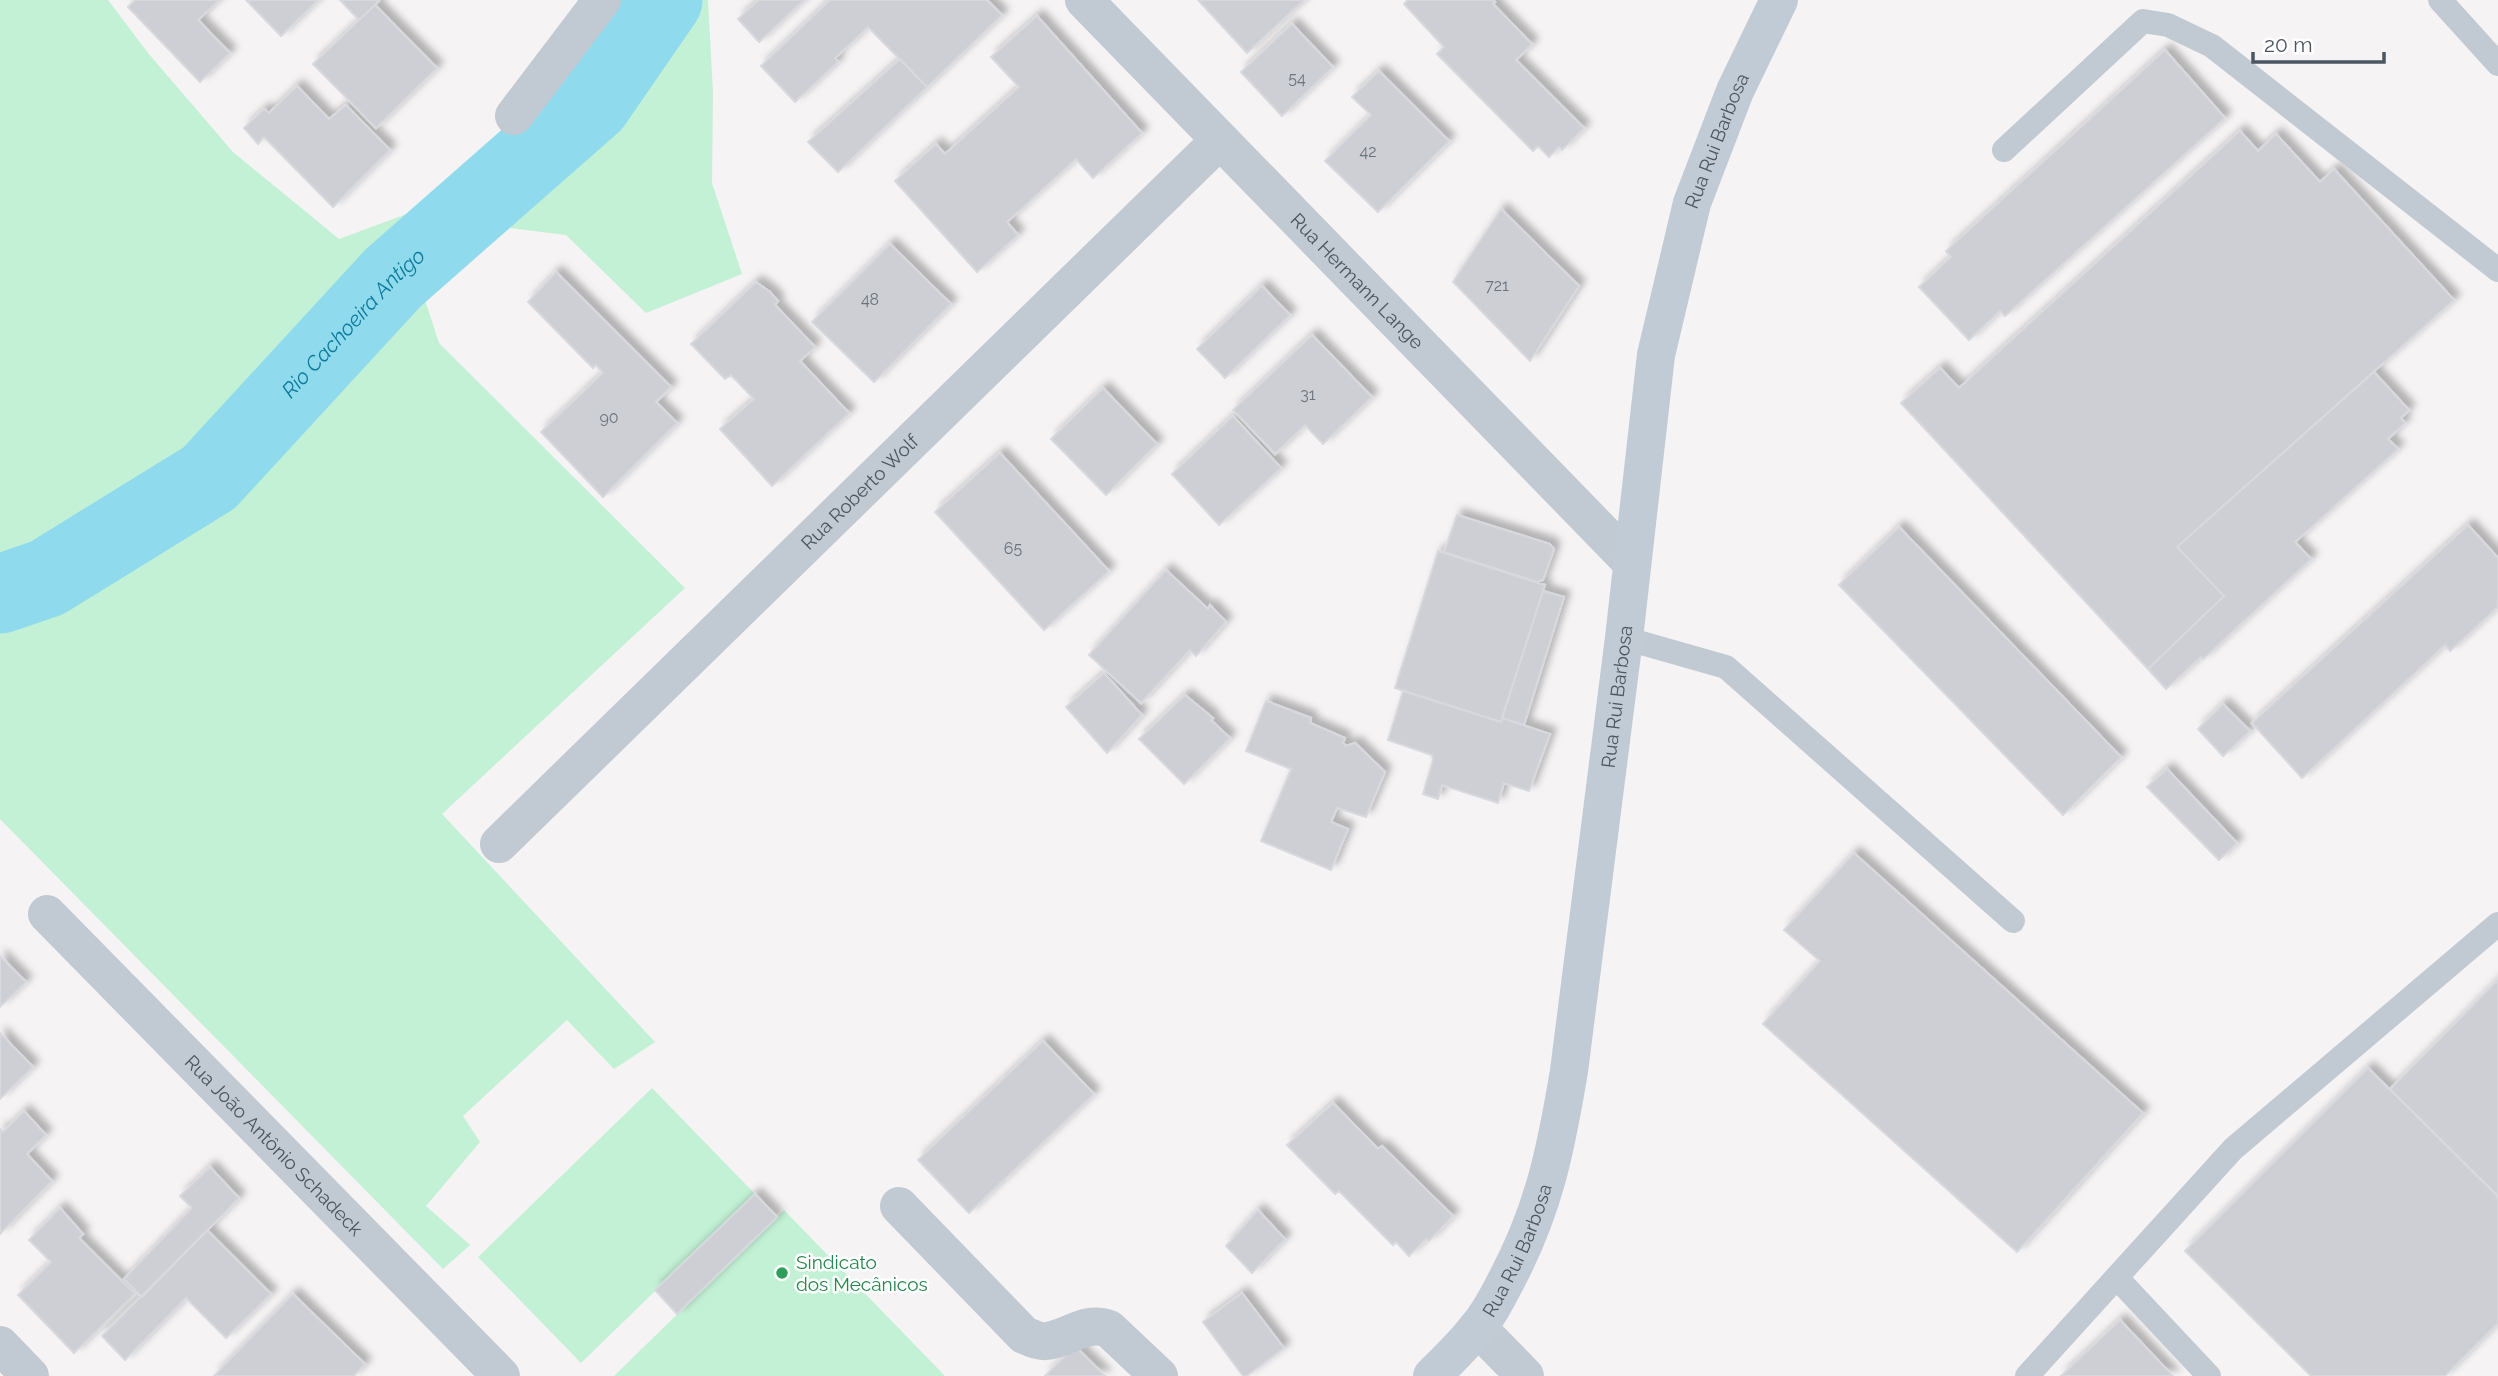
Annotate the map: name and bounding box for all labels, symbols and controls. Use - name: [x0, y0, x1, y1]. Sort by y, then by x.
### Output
- scale bar: [2253, 21, 2384, 65]
- text: 20 m: [2264, 32, 2312, 57]
- house number: 54: [1288, 69, 1306, 88]
- street label: Rua Rui Barbosa: [1680, 69, 1753, 211]
- house number: 42: [1359, 142, 1377, 161]
- street label: Rua Hermann Lange: [1286, 208, 1428, 353]
- water label: Rio Cachoeira Antigo: [276, 243, 430, 403]
- house number: 721: [1485, 276, 1509, 295]
- house number: 48: [861, 290, 879, 309]
- house number: 31: [1300, 385, 1316, 404]
- house number: 90: [599, 408, 619, 427]
- street label: Rua Roberto Wolf: [797, 429, 923, 554]
- house number: 65: [1004, 539, 1022, 558]
- street label: Rua Rui Barbosa: [1597, 624, 1636, 769]
- street label: Rua João Antônio Schadeck: [181, 1050, 368, 1240]
- street label: Rua Rui Barbosa: [1478, 1181, 1556, 1321]
- place label: Sindicato dos Mecânicos: [796, 1251, 928, 1295]
- marker: Sindicato dos Mecânicos: [774, 1265, 790, 1281]

